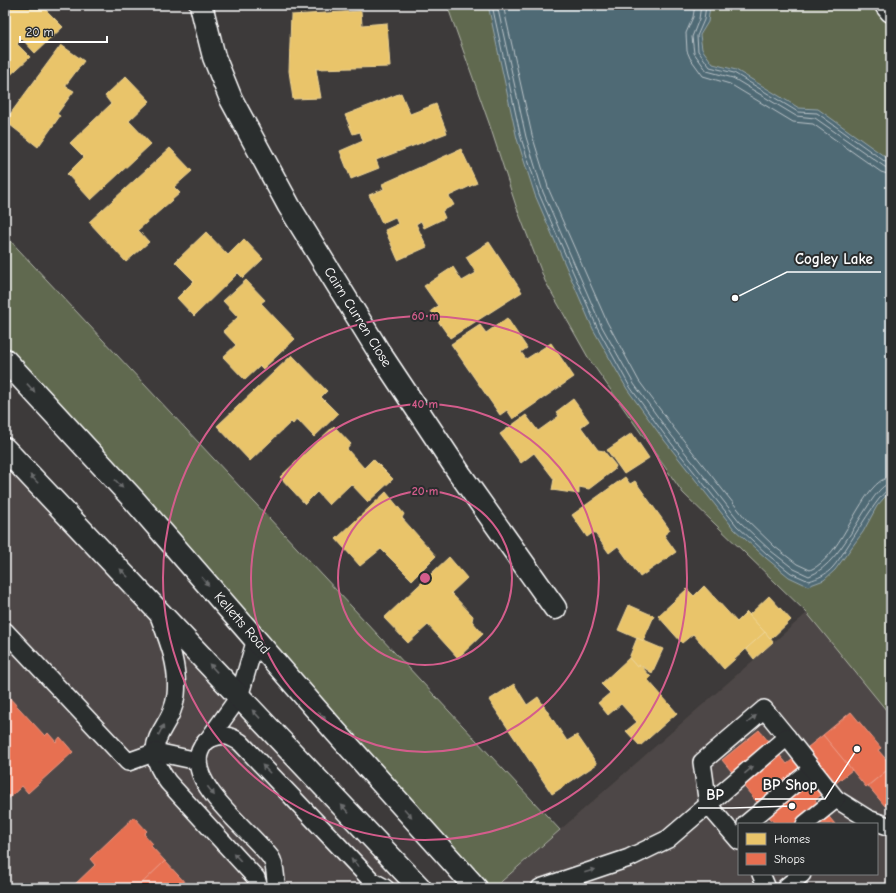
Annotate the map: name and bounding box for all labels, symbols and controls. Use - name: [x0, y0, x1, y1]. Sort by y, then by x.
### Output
- scale bar: [20, 18, 107, 44]
- text: 20 m: [26, 25, 54, 39]
- callout: Cogley Lake: [787, 245, 881, 272]
- text: Cogley Lake: [795, 250, 873, 268]
- street label: Cairn Curren Close: [320, 264, 396, 370]
- text: 60 m: [412, 309, 438, 323]
- one-way arrow: [27, 383, 36, 393]
- text: 40 m: [412, 397, 438, 411]
- one-way arrow: [30, 475, 39, 484]
- one-way arrow: [115, 479, 124, 489]
- text: 20 m: [412, 484, 438, 498]
- one-way arrow: [119, 568, 128, 578]
- centre of rings: [418, 571, 432, 585]
- one-way arrow: [201, 576, 210, 587]
- street label: Kelletts Road: [210, 588, 274, 658]
- one-way arrow: [208, 663, 217, 673]
- one-way arrow: [251, 709, 261, 719]
- one-way arrow: [318, 710, 327, 721]
- one-way arrow: [747, 715, 757, 724]
- one-way arrow: [158, 724, 164, 736]
- one-way arrow: [261, 764, 270, 774]
- one-way arrow: [743, 766, 754, 775]
- callout: BP Shop: [755, 772, 825, 799]
- text: BP Shop: [763, 776, 817, 794]
- callout: BP: [698, 781, 732, 808]
- one-way arrow: [206, 786, 215, 797]
- text: BP: [706, 786, 724, 804]
- one-way arrow: [341, 804, 350, 813]
- one-way arrow: [404, 808, 413, 818]
- legend: [738, 823, 878, 875]
- text: Homes: [774, 832, 810, 846]
- one-way arrow: [232, 852, 241, 862]
- text: Shops: [774, 852, 805, 866]
- one-way arrow: [350, 858, 360, 868]
- one-way arrow: [584, 868, 596, 874]

